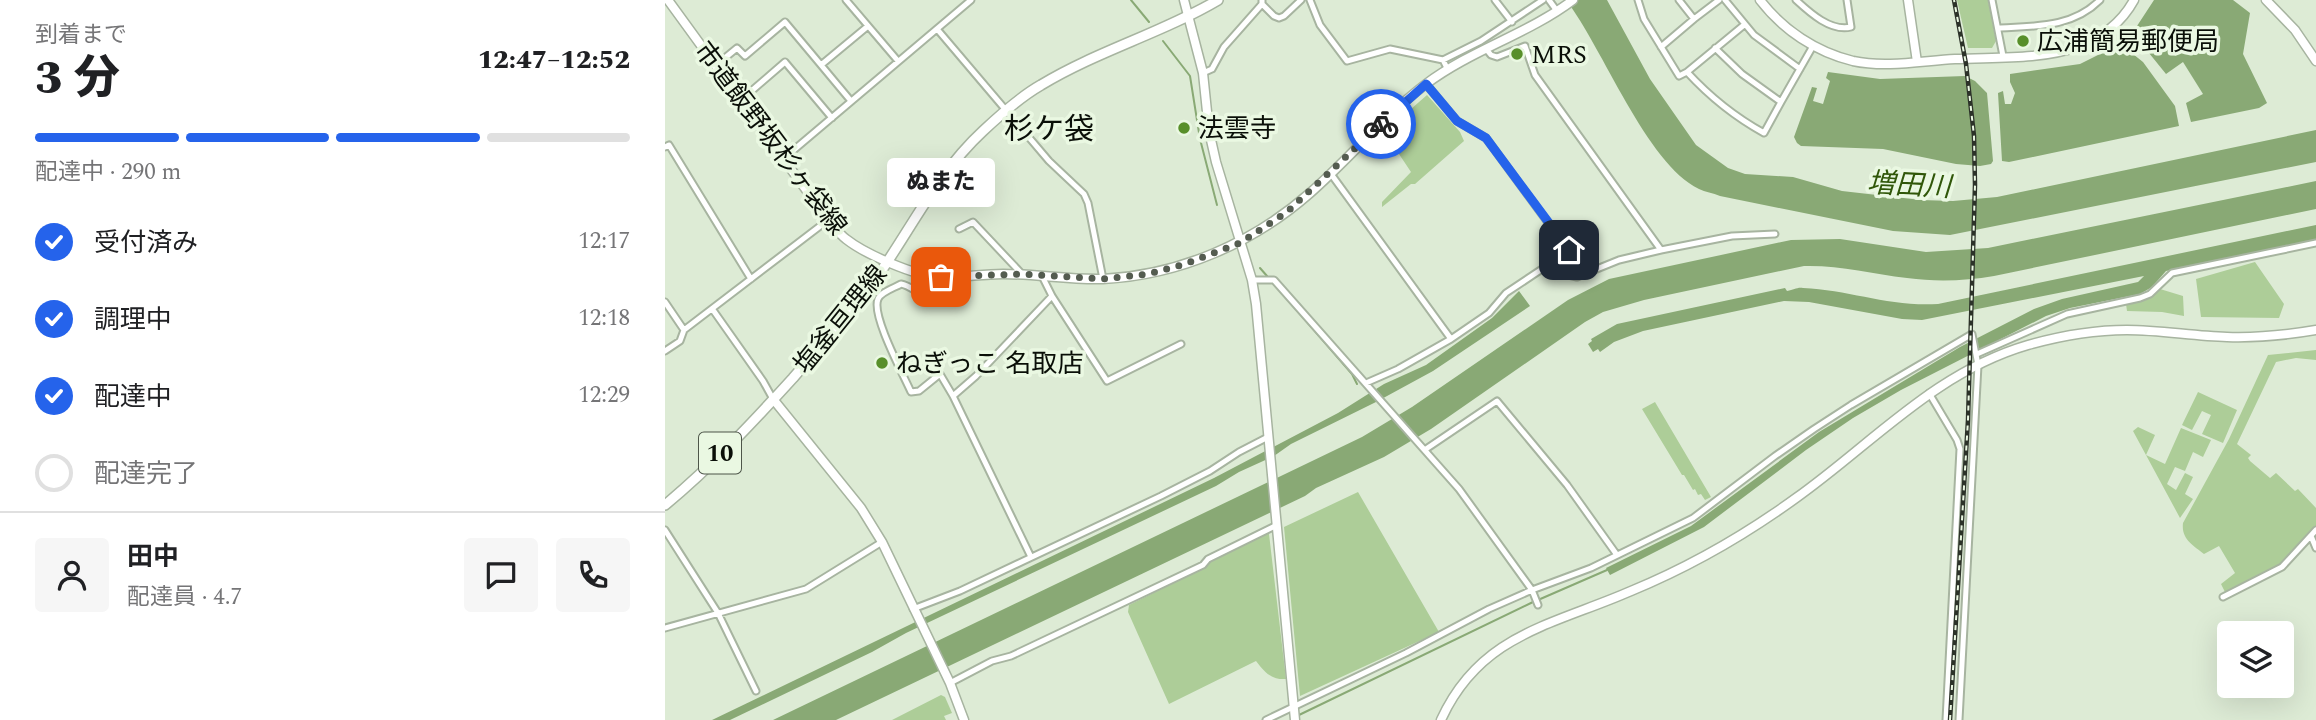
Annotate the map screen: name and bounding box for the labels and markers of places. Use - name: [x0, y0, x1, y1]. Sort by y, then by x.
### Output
- place label: 広浦簡易郵便局: [2037, 22, 2219, 62]
- marker: 広浦簡易郵便局: [2015, 33, 2031, 49]
- place label: MRS: [1531, 35, 1587, 75]
- marker: MRS: [1509, 46, 1525, 62]
- place label: 法雲寺: [1198, 109, 1276, 149]
- marker: 法雲寺: [1176, 120, 1192, 136]
- callout: ぬまた: [887, 158, 995, 207]
- pin: [1539, 220, 1599, 280]
- pin: [911, 247, 971, 307]
- place label: ねぎっこ 名取店: [896, 344, 1083, 384]
- marker: ねぎっこ 名取店: [874, 355, 890, 371]

